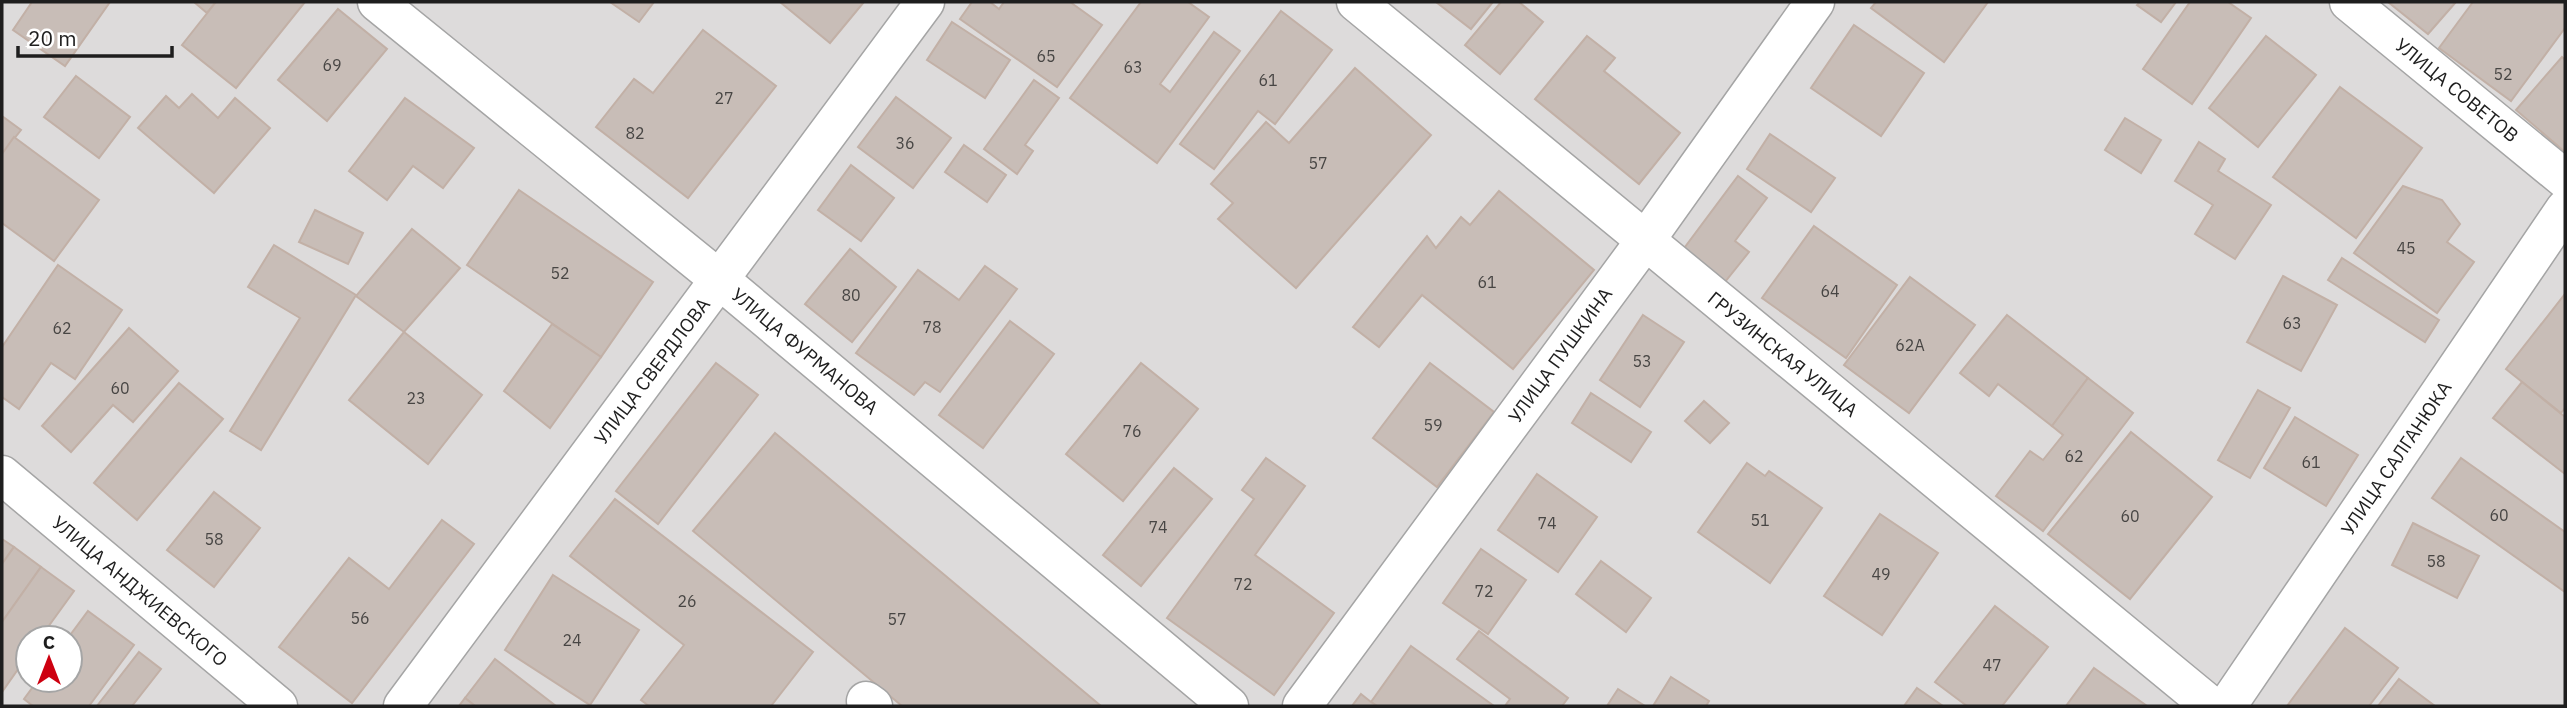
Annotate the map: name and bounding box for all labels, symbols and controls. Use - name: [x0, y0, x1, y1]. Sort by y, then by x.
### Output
- scale bar: [18, 14, 172, 58]
- text: 20 m: [28, 24, 77, 52]
- street label: УЛИЦА СОВЕТОВ: [2390, 33, 2524, 147]
- house number: 65: [1036, 46, 1056, 66]
- house number: 69: [322, 55, 342, 75]
- house number: 63: [1123, 57, 1143, 77]
- house number: 52: [2493, 64, 2513, 84]
- house number: 61: [1258, 70, 1278, 90]
- house number: 27: [714, 88, 734, 108]
- house number: 82: [625, 123, 645, 143]
- house number: 36: [895, 133, 915, 153]
- house number: 57: [1308, 153, 1328, 173]
- house number: 45: [2396, 238, 2416, 258]
- house number: 52: [550, 263, 570, 283]
- house number: 61: [1477, 272, 1497, 292]
- house number: 64: [1820, 281, 1840, 301]
- street label: УЛИЦА ФУРМАНОВА: [727, 283, 883, 419]
- street label: УЛИЦА ПУШКИНА: [1503, 283, 1617, 427]
- house number: 80: [841, 285, 861, 305]
- street label: ГРУЗИНСКАЯ УЛИЦА: [1703, 286, 1863, 422]
- street label: УЛИЦА СВЕРДЛОВА: [589, 293, 715, 449]
- house number: 63: [2282, 313, 2302, 333]
- house number: 78: [922, 317, 942, 337]
- house number: 62: [52, 318, 72, 338]
- house number: 62А: [1895, 335, 1925, 355]
- house number: 53: [1632, 351, 1652, 371]
- street label: УЛИЦА САЛГАНЮКА: [2335, 376, 2457, 540]
- house number: 60: [110, 378, 130, 398]
- house number: 23: [406, 388, 426, 408]
- house number: 59: [1423, 415, 1443, 435]
- house number: 76: [1122, 421, 1142, 441]
- house number: 62: [2064, 446, 2084, 466]
- house number: 61: [2301, 452, 2321, 472]
- house number: 60: [2489, 505, 2509, 525]
- house number: 60: [2120, 506, 2140, 526]
- house number: 51: [1750, 510, 1770, 530]
- street label: УЛИЦА АНДЖИЕВСКОГО: [48, 511, 232, 671]
- house number: 74: [1537, 513, 1557, 533]
- house number: 74: [1148, 517, 1168, 537]
- house number: 58: [204, 529, 224, 549]
- house number: 58: [2426, 551, 2446, 571]
- house number: 49: [1871, 564, 1891, 584]
- house number: 72: [1233, 574, 1253, 594]
- house number: 72: [1474, 581, 1494, 601]
- house number: 26: [677, 591, 697, 611]
- house number: 56: [350, 608, 370, 628]
- house number: 57: [887, 609, 907, 629]
- north arrow: [14, 624, 84, 694]
- house number: 24: [562, 630, 582, 650]
- house number: 47: [1982, 655, 2002, 675]

